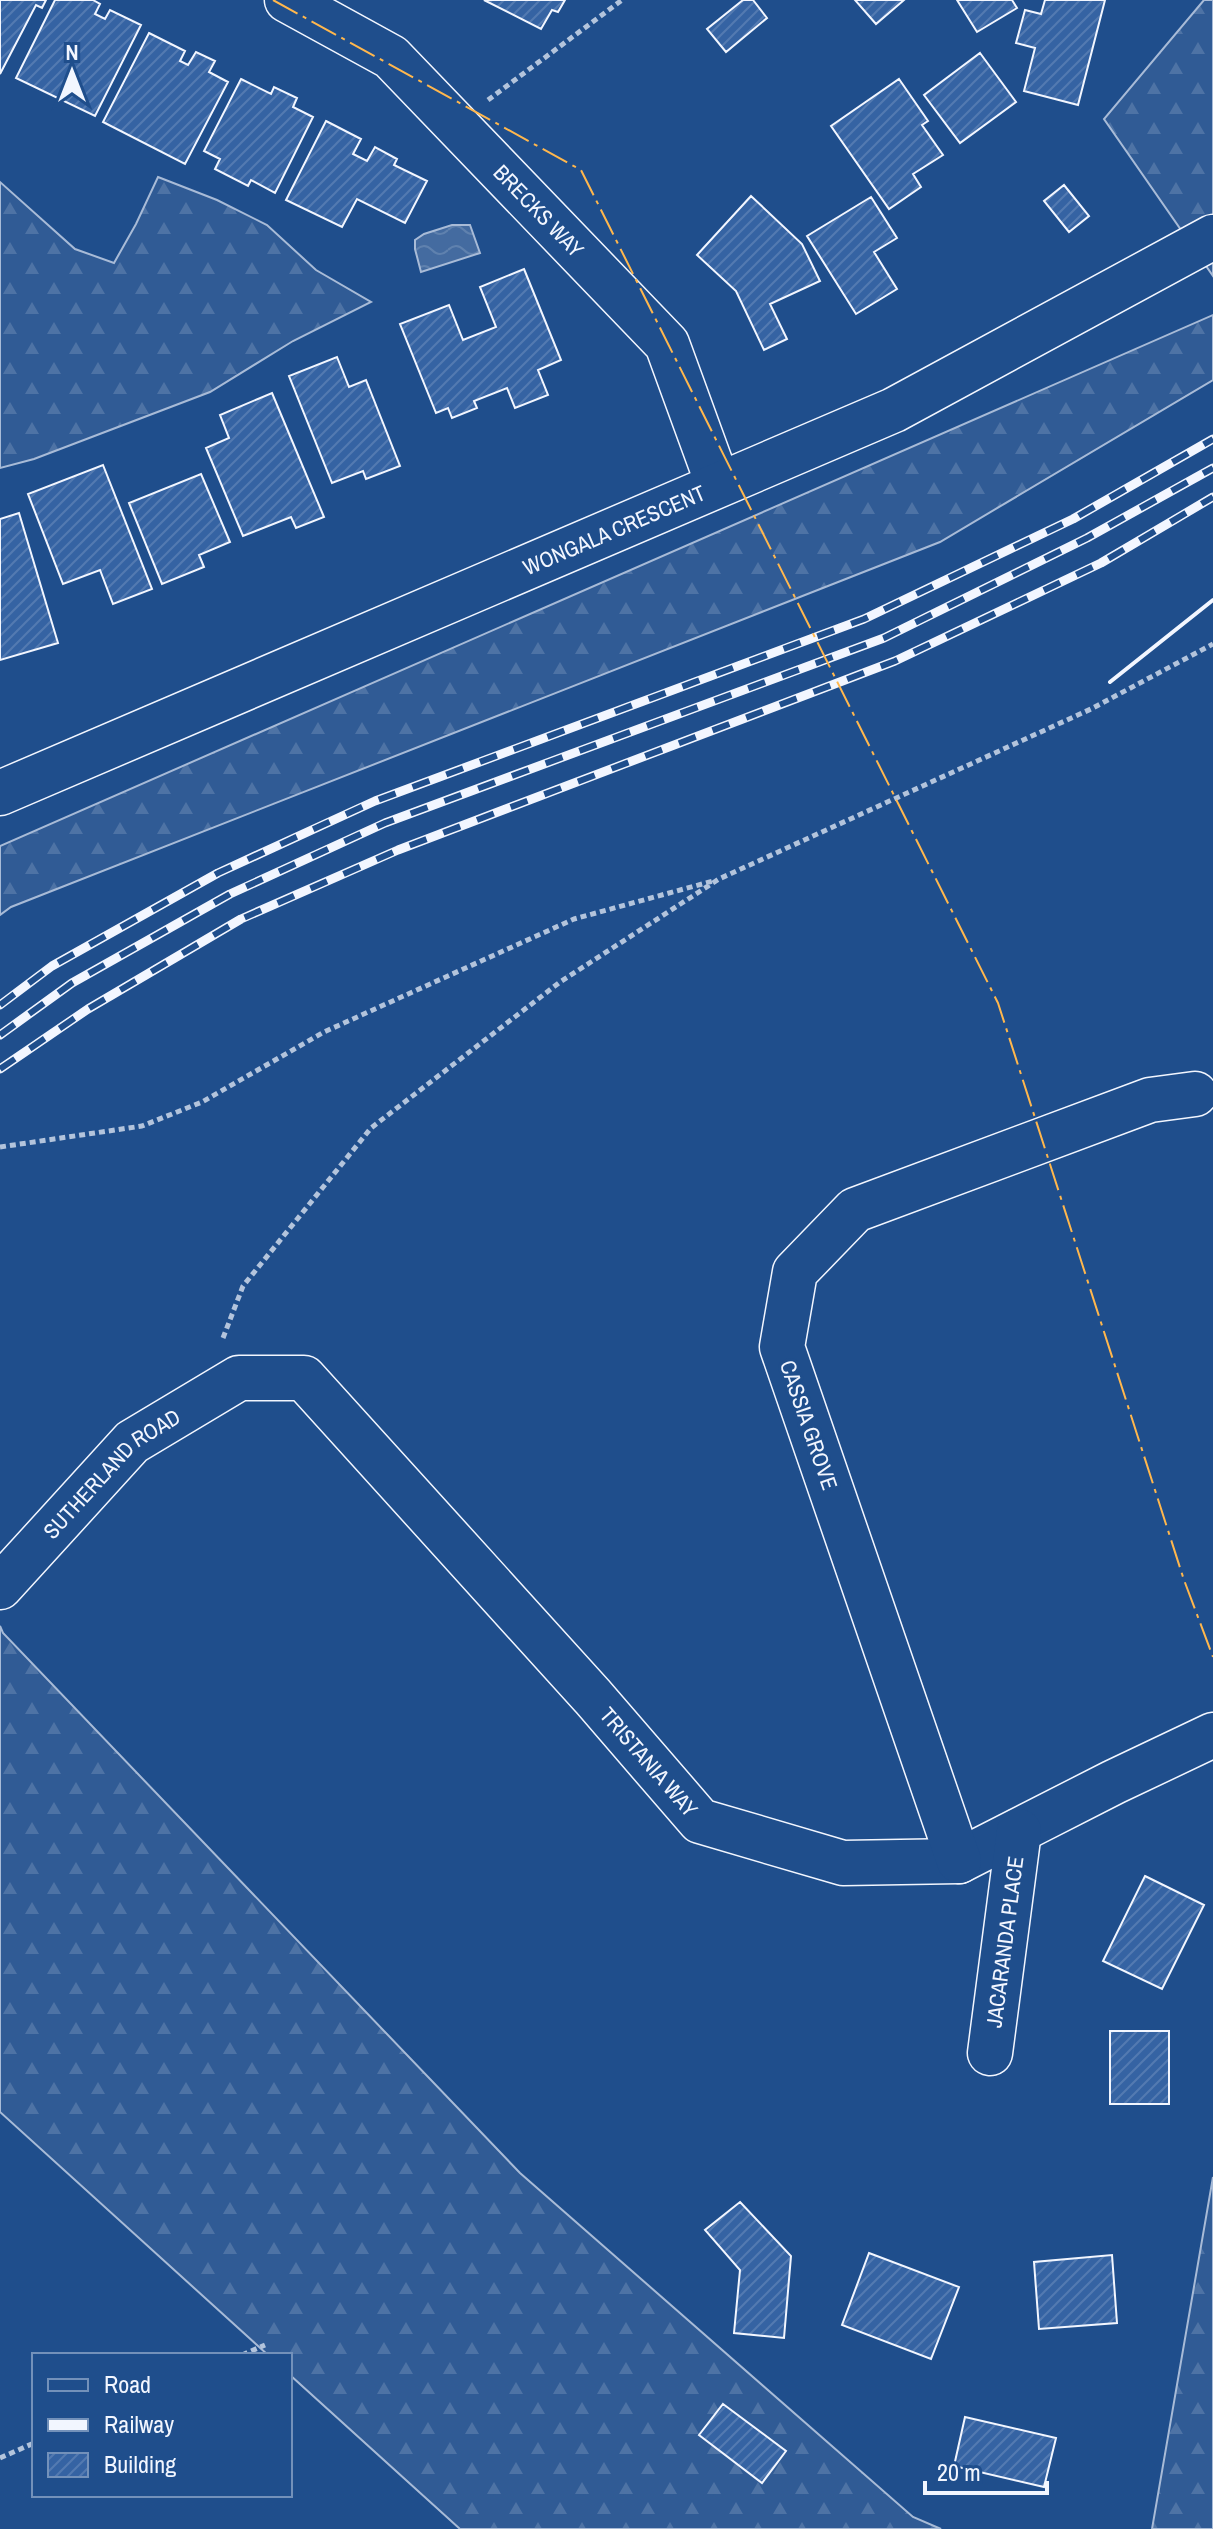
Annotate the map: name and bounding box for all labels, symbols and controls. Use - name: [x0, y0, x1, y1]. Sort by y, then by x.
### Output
- north arrow: [32, 32, 112, 112]
- text: N: [65, 37, 79, 67]
- street label: BRECKS WAY: [487, 158, 591, 264]
- street label: WONGALA CRESCENT: [518, 478, 710, 582]
- street label: CASSIA GROVE: [773, 1356, 845, 1494]
- street label: SUTHERLAND ROAD: [36, 1402, 186, 1545]
- street label: TRISTANIA WAY: [593, 1701, 705, 1823]
- street label: JACARANDA PLACE: [978, 1854, 1031, 2029]
- legend: [32, 2353, 292, 2497]
- text: Road: [104, 2368, 151, 2400]
- text: Railway: [104, 2408, 174, 2440]
- scale bar: [925, 2445, 1047, 2495]
- text: Building: [104, 2448, 176, 2480]
- text: 20 m: [937, 2456, 981, 2488]

